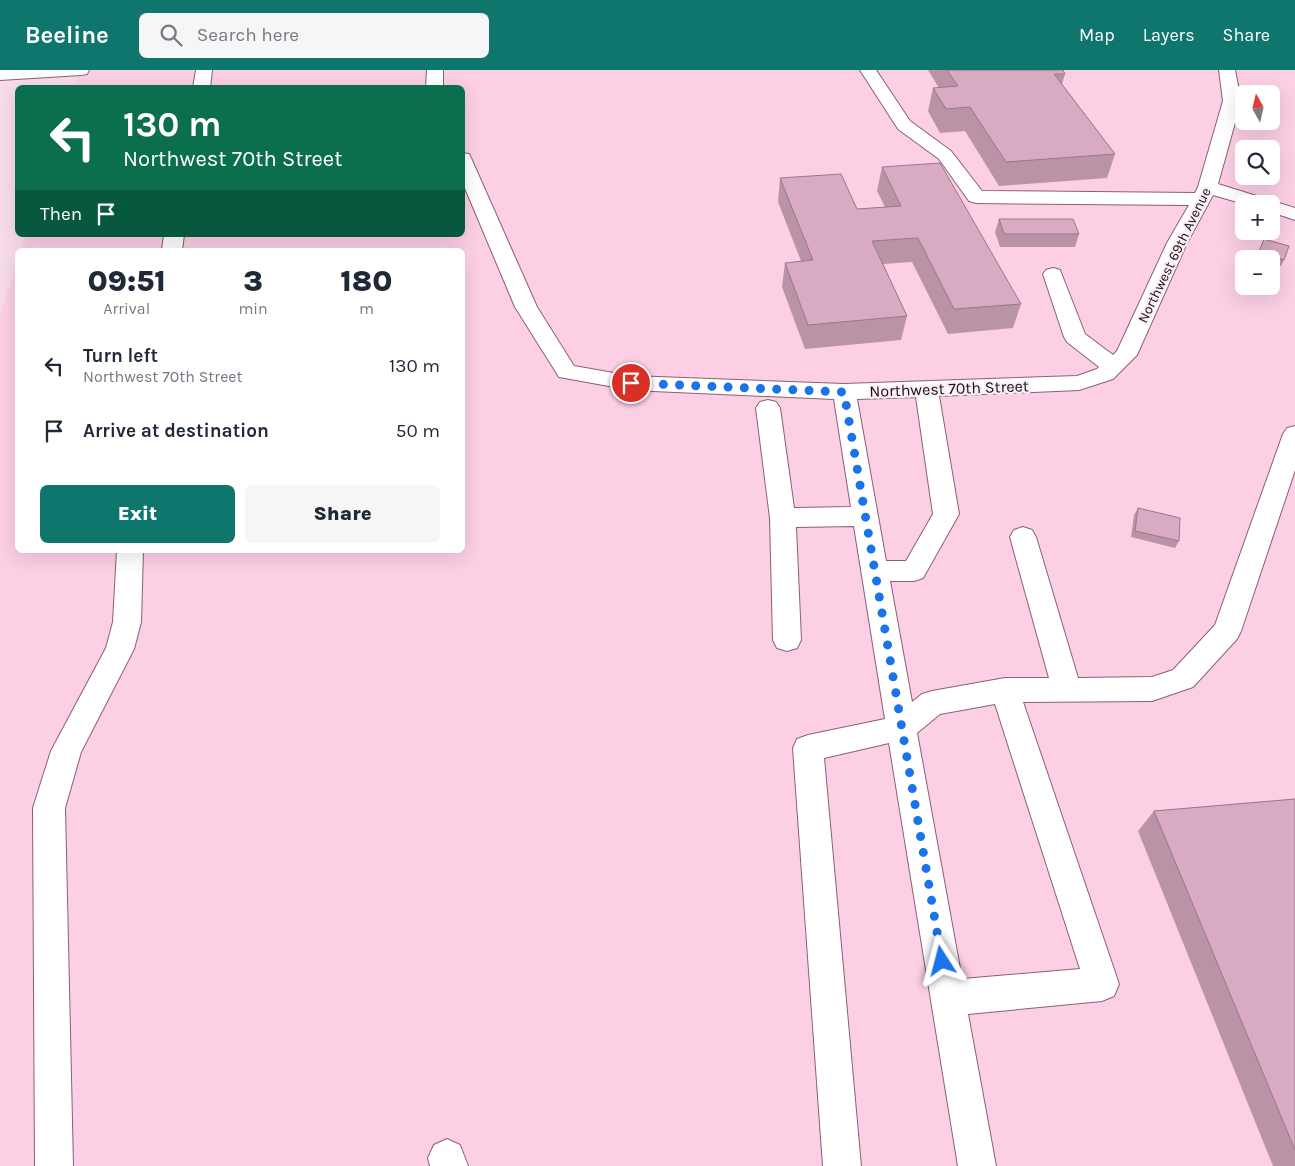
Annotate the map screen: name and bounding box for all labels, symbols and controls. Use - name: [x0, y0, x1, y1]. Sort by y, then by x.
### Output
- search box: [139, 13, 489, 58]
- text: Beeline: [25, 21, 109, 49]
- icon: search: [157, 21, 185, 49]
- text: Search here: [197, 24, 299, 46]
- text: Map: [1079, 24, 1115, 46]
- text: Layers: [1143, 24, 1195, 46]
- text: Share: [1223, 24, 1270, 46]
- north arrow: [1235, 85, 1280, 130]
- map controls: [1235, 85, 1280, 295]
- text: 130 m: [123, 104, 221, 145]
- icon: left: [40, 105, 105, 170]
- button: search: [1235, 140, 1280, 185]
- text: Northwest 70th Street: [123, 146, 342, 172]
- street label: Northwest 69th Avenue: [1134, 185, 1215, 326]
- button: +: [1235, 195, 1280, 240]
- icon: arrive: [92, 200, 120, 228]
- text: Then: [40, 203, 82, 225]
- button: −: [1235, 250, 1280, 295]
- text: 09:51: [88, 263, 166, 299]
- text: 3: [243, 263, 263, 299]
- text: 180: [340, 263, 392, 299]
- text: Arrival: [103, 299, 150, 318]
- text: min: [238, 299, 268, 318]
- text: m: [359, 299, 374, 318]
- text: Turn left: [83, 345, 158, 367]
- icon: left: [40, 352, 68, 380]
- text: 130 m: [389, 355, 440, 377]
- pin: [610, 362, 652, 404]
- text: Northwest 70th Street: [83, 367, 243, 386]
- icon: arrive: [617, 369, 645, 397]
- street label: Northwest 70th Street: [869, 376, 1029, 401]
- icon: arrive: [40, 417, 68, 445]
- text: Arrive at destination: [83, 420, 269, 442]
- text: 50 m: [396, 420, 440, 442]
- button: Exit: [40, 485, 235, 543]
- button: Share: [245, 485, 440, 543]
- position arrow: [915, 934, 967, 986]

